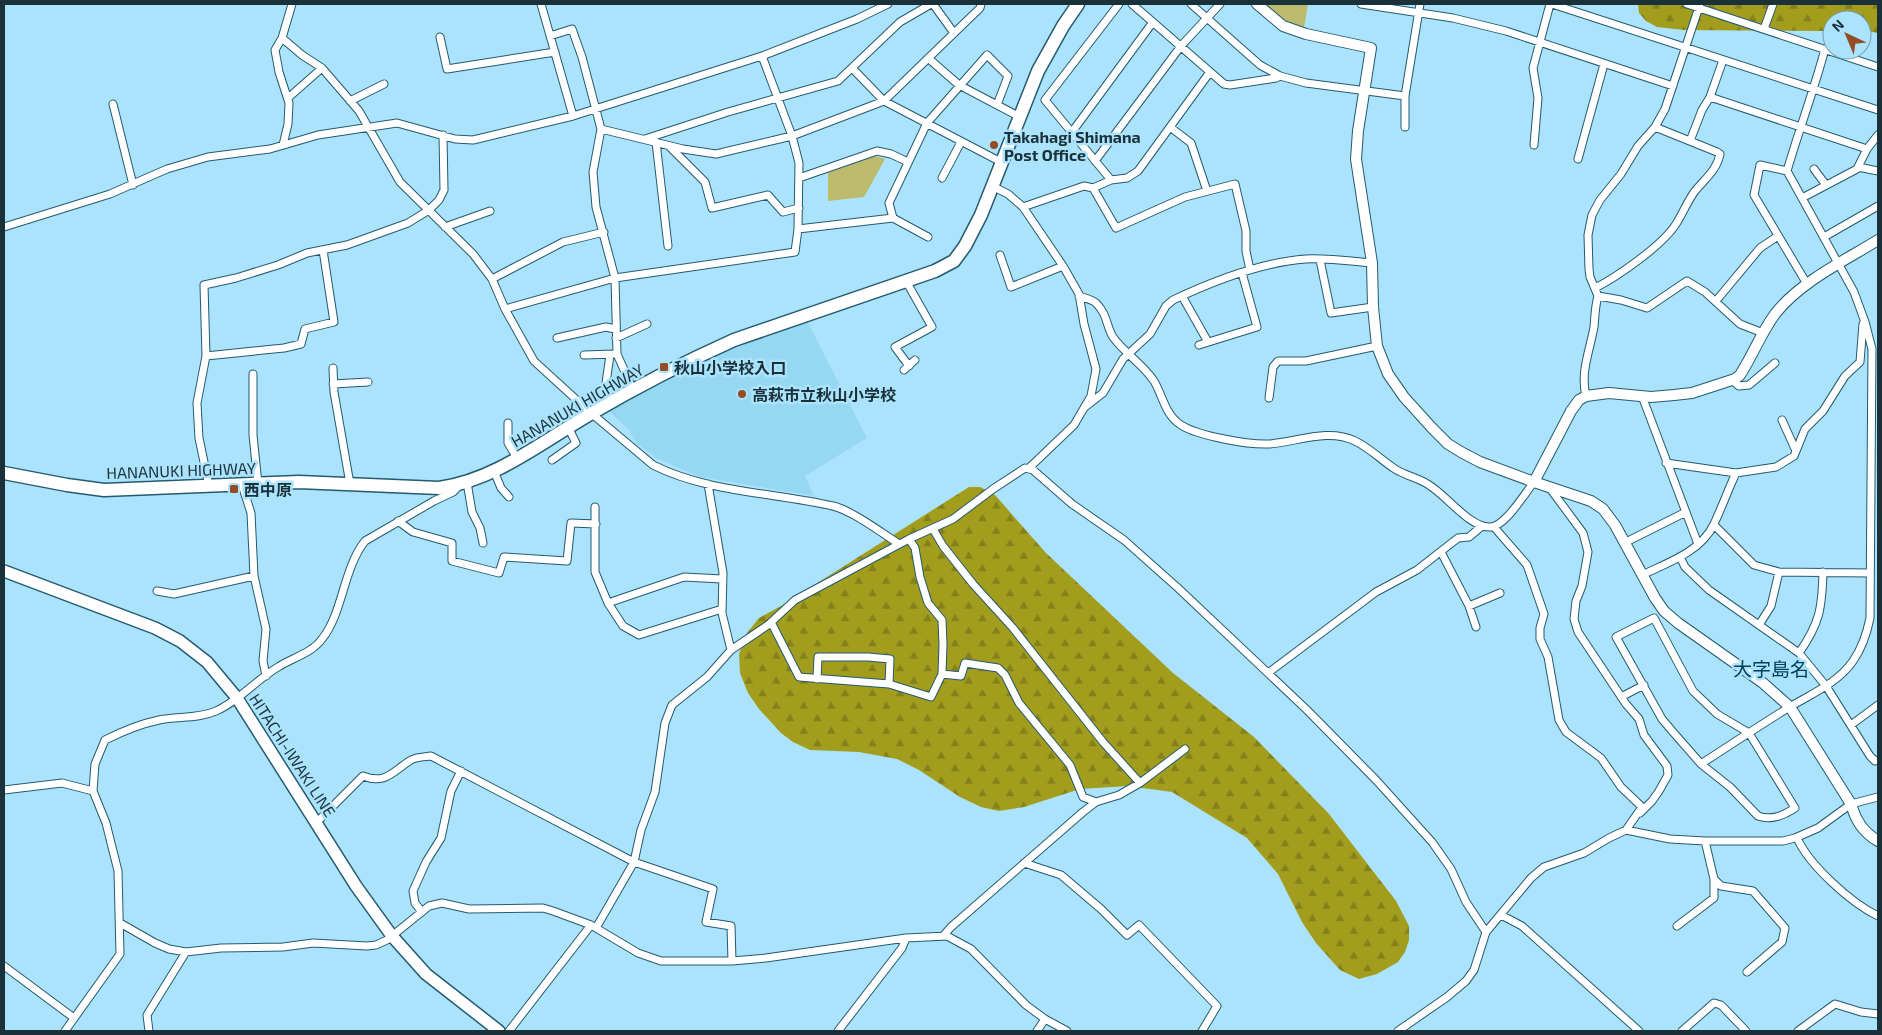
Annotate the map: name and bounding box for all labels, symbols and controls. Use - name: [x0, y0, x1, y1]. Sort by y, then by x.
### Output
- north arrow: [1822, 10, 1872, 60]
- text: N: [1828, 16, 1847, 35]
- place label: Takahagi Shimana Post Office: [1004, 127, 1141, 164]
- marker: Takahagi Shimana Post Office: [988, 139, 1000, 151]
- place label: 秋山小学校入口: [674, 358, 786, 377]
- street label: HANANUKI HIGHWAY: [507, 359, 647, 451]
- marker: 秋山小学校入口: [658, 361, 670, 373]
- place label: 高萩市立秋山小学校: [752, 385, 896, 404]
- marker: 高萩市立秋山小学校: [736, 388, 748, 400]
- street label: HANANUKI HIGHWAY: [106, 458, 256, 482]
- place label: 西中原: [244, 480, 292, 499]
- marker: 西中原: [228, 483, 240, 495]
- district label: 大字島名: [1733, 657, 1809, 680]
- street label: HITACHI-IWAKI LINE: [246, 690, 340, 820]

